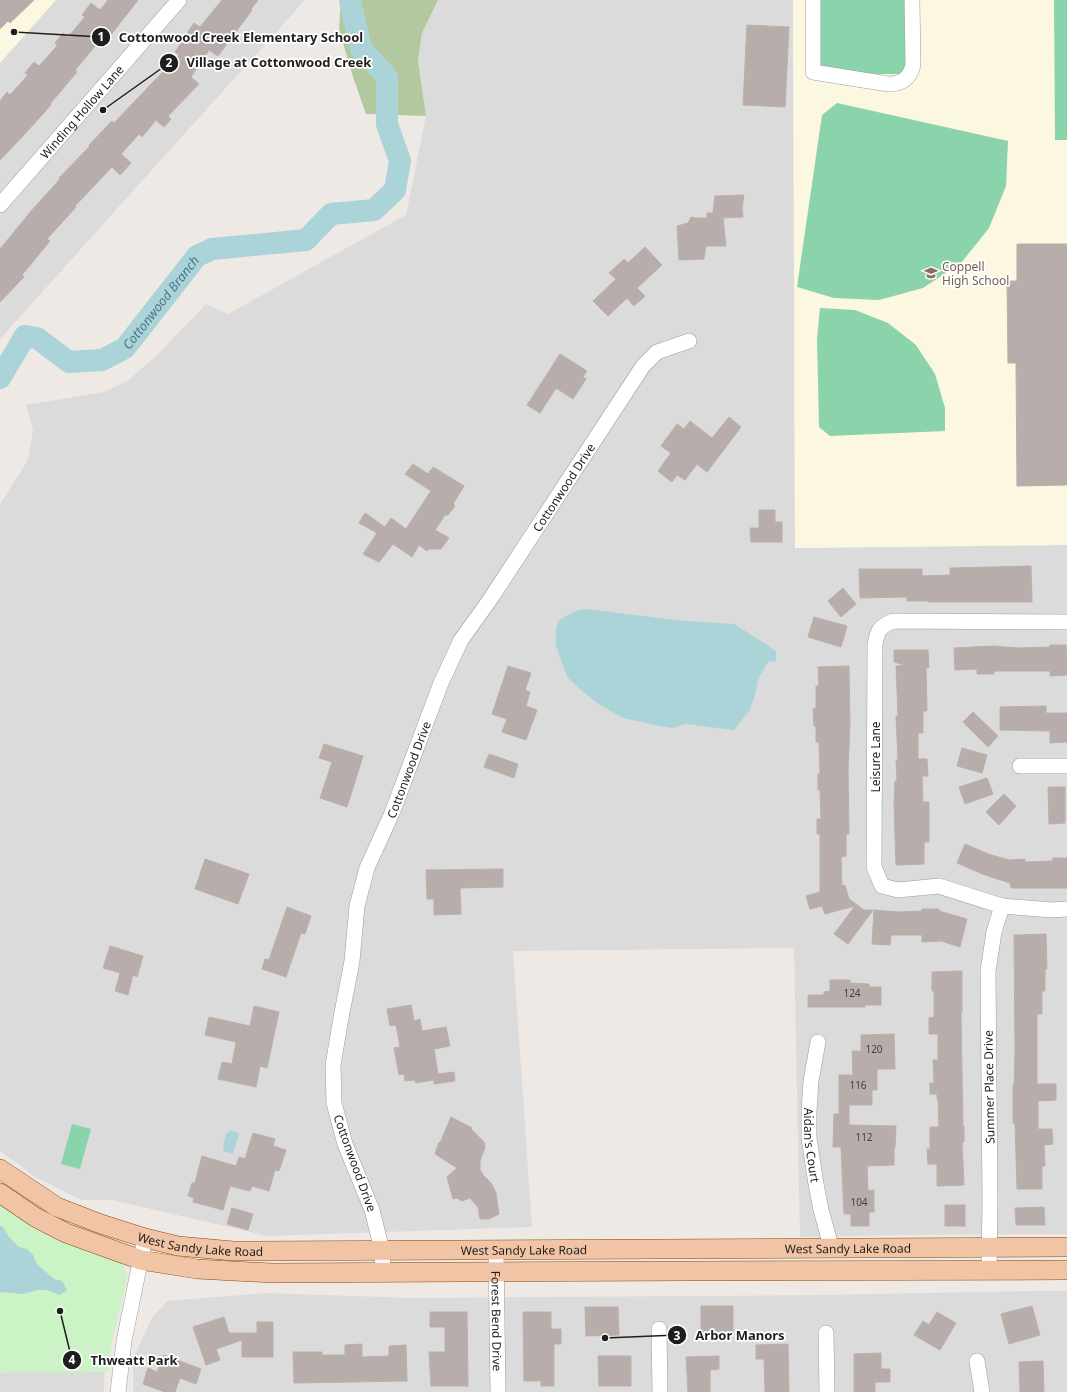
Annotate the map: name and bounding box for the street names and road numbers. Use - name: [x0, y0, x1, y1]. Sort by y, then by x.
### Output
- street label: Winding Hollow Lane: [36, 61, 127, 162]
- street label: Cottonwood Drive: [528, 440, 599, 535]
- street label: Cottonwood Drive: [382, 719, 434, 821]
- street label: Leisure Lane: [867, 721, 884, 793]
- street label: Summer Place Drive: [980, 1030, 998, 1144]
- street label: Aidan's Court: [801, 1108, 824, 1184]
- street label: Cottonwood Drive: [330, 1112, 381, 1214]
- street label: West Sandy Lake Road: [136, 1228, 263, 1260]
- street label: West Sandy Lake Road: [785, 1239, 911, 1257]
- street label: West Sandy Lake Road: [461, 1241, 587, 1258]
- street label: Forest Bend Drive: [488, 1271, 506, 1372]

